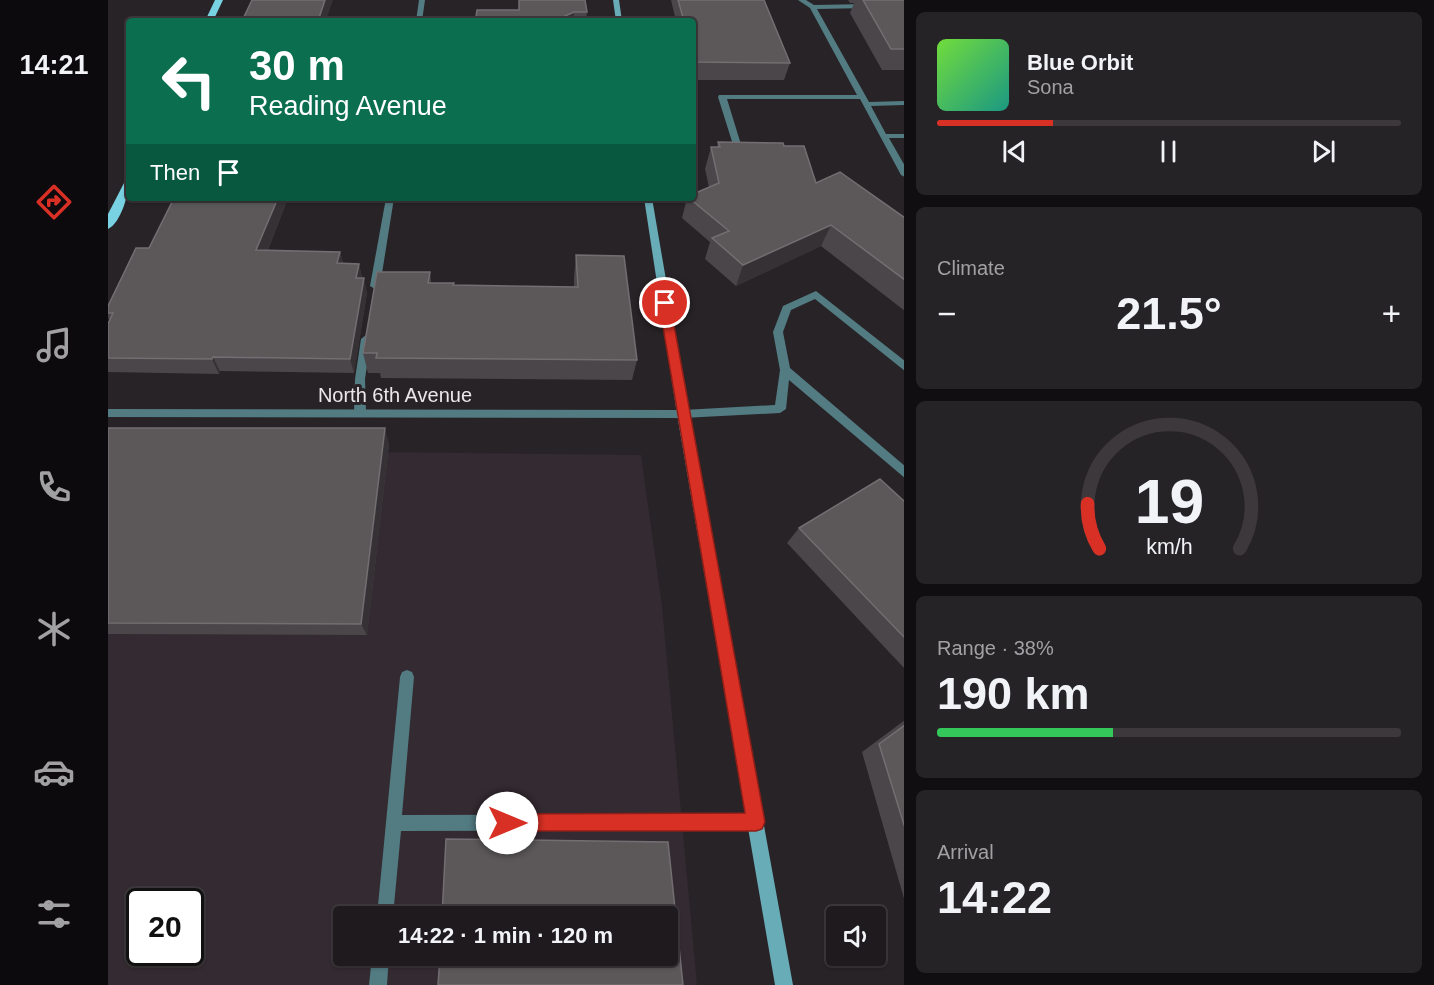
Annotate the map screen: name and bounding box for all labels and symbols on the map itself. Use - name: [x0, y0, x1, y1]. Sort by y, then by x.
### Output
- pin: [639, 277, 690, 328]
- street label: North 6th Avenue: [318, 384, 472, 406]
- position arrow: [475, 791, 539, 855]
- speed limit sign: 20: [126, 888, 204, 966]

